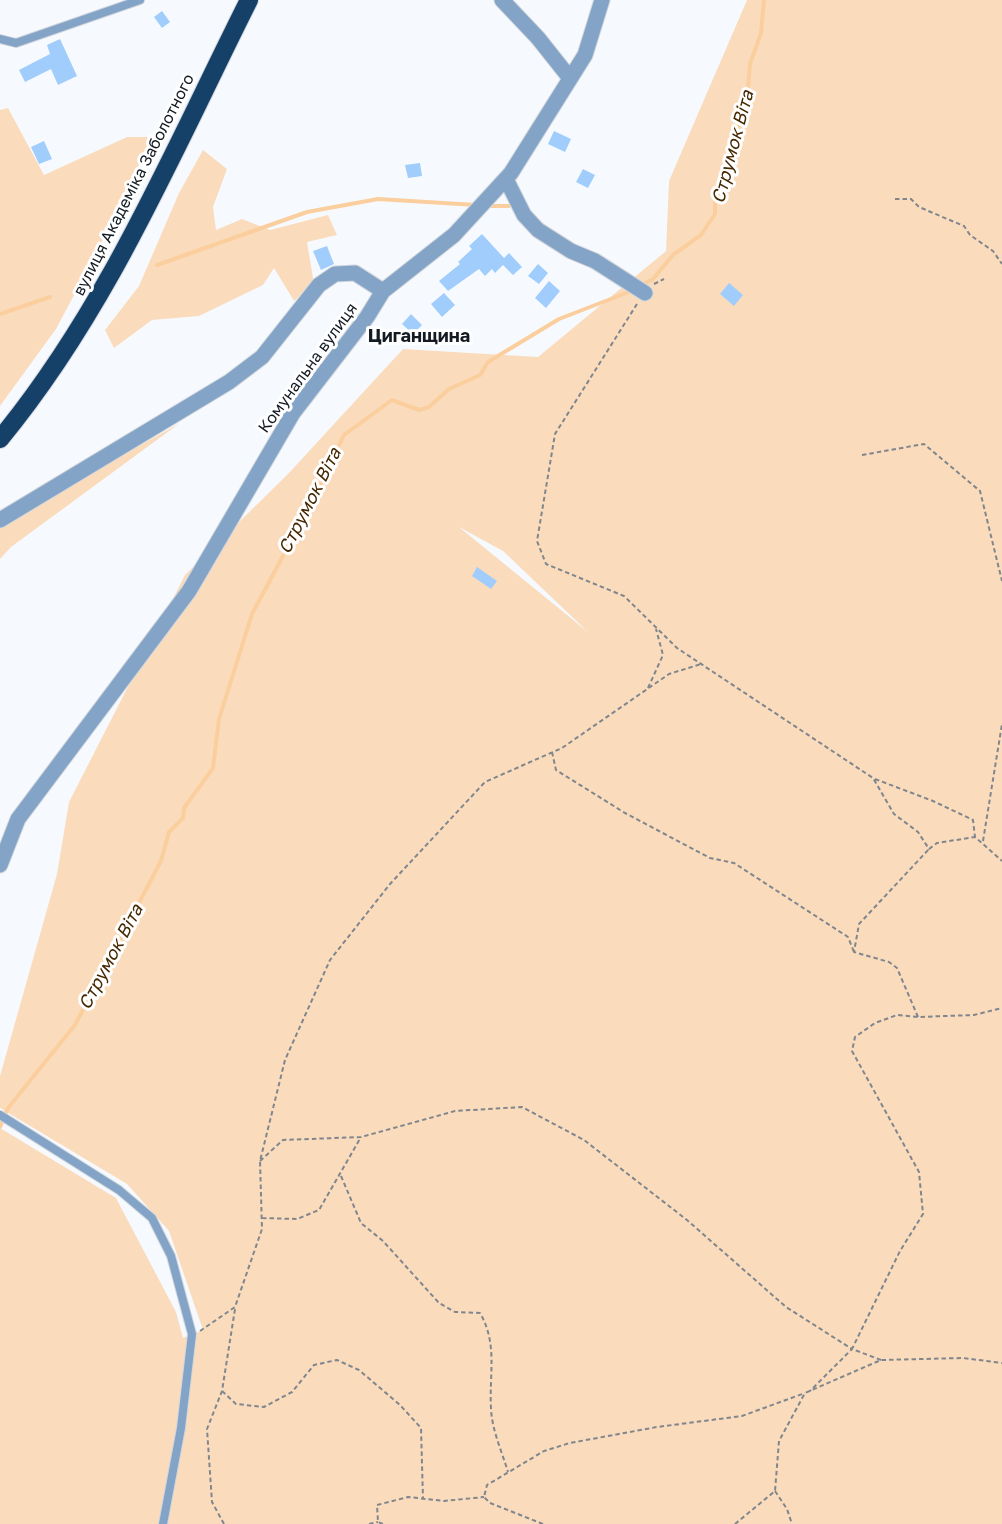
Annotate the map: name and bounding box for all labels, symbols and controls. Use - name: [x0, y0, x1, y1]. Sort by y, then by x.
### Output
- street label: вулиця Академіка Заболотного: [70, 71, 198, 299]
- water label: Струмок Віта: [708, 88, 758, 206]
- street label: Комунальна вулиця: [254, 299, 362, 437]
- district label: Циганщина: [368, 325, 470, 347]
- water label: Струмок Віта: [274, 444, 346, 558]
- water label: Струмок Віта: [74, 901, 148, 1013]

